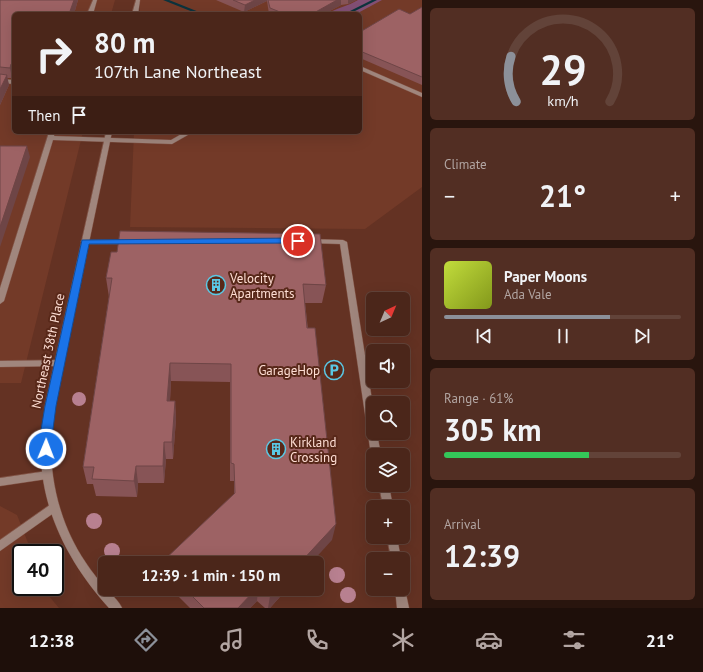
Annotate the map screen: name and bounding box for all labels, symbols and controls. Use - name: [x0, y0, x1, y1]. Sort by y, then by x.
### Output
- text: 80 m: [94, 24, 155, 61]
- icon: right: [28, 28, 80, 80]
- text: 29: [539, 43, 586, 96]
- text: 107th Lane Northeast: [94, 60, 262, 83]
- text: km/h: [547, 91, 578, 110]
- icon: arrive: [68, 104, 90, 126]
- text: Then: [28, 106, 60, 125]
- text: Climate: [444, 156, 487, 173]
- text: 21°: [539, 176, 586, 215]
- text: −: [444, 182, 455, 210]
- text: +: [670, 182, 681, 210]
- pin: [281, 224, 315, 258]
- icon: arrive: [287, 230, 309, 252]
- text: Paper Moons: [504, 267, 587, 286]
- place label: Velocity Apartments: [229, 270, 294, 302]
- building icon: Velocity Apartments: [205, 274, 227, 296]
- text: Ada Vale: [504, 286, 552, 303]
- street label: Northeast 38th Place: [27, 292, 69, 410]
- north arrow: [366, 292, 410, 336]
- map controls: [366, 292, 410, 596]
- icon: previous: [473, 325, 495, 347]
- icon: pause: [552, 325, 574, 347]
- icon: next: [631, 325, 653, 347]
- button: sound: [366, 344, 410, 388]
- parking icon: GarageHop: [323, 359, 345, 381]
- place label: GarageHop: [258, 362, 320, 379]
- text: Range · 61%: [444, 390, 513, 407]
- button: search: [366, 396, 410, 440]
- text: 305 km: [444, 410, 542, 449]
- position arrow: [25, 428, 67, 470]
- place label: Kirkland Crossing: [290, 434, 337, 466]
- building icon: Kirkland Crossing: [265, 438, 287, 460]
- button: layers: [366, 448, 410, 492]
- button: +: [366, 500, 410, 544]
- text: Arrival: [444, 516, 480, 533]
- text: 12:39: [444, 536, 520, 575]
- speed limit sign: 40: [12, 544, 64, 596]
- button: −: [366, 552, 410, 596]
- text: 12:39 · 1 min · 150 m: [142, 566, 280, 585]
- icon: directions: [132, 626, 160, 654]
- icon: music: [218, 626, 246, 654]
- icon: phone: [303, 626, 331, 654]
- icon: climate: [389, 626, 417, 654]
- icon: car: [475, 626, 503, 654]
- icon: filters: [560, 626, 588, 654]
- text: 12:38: [29, 629, 74, 652]
- text: 21°: [646, 629, 674, 652]

